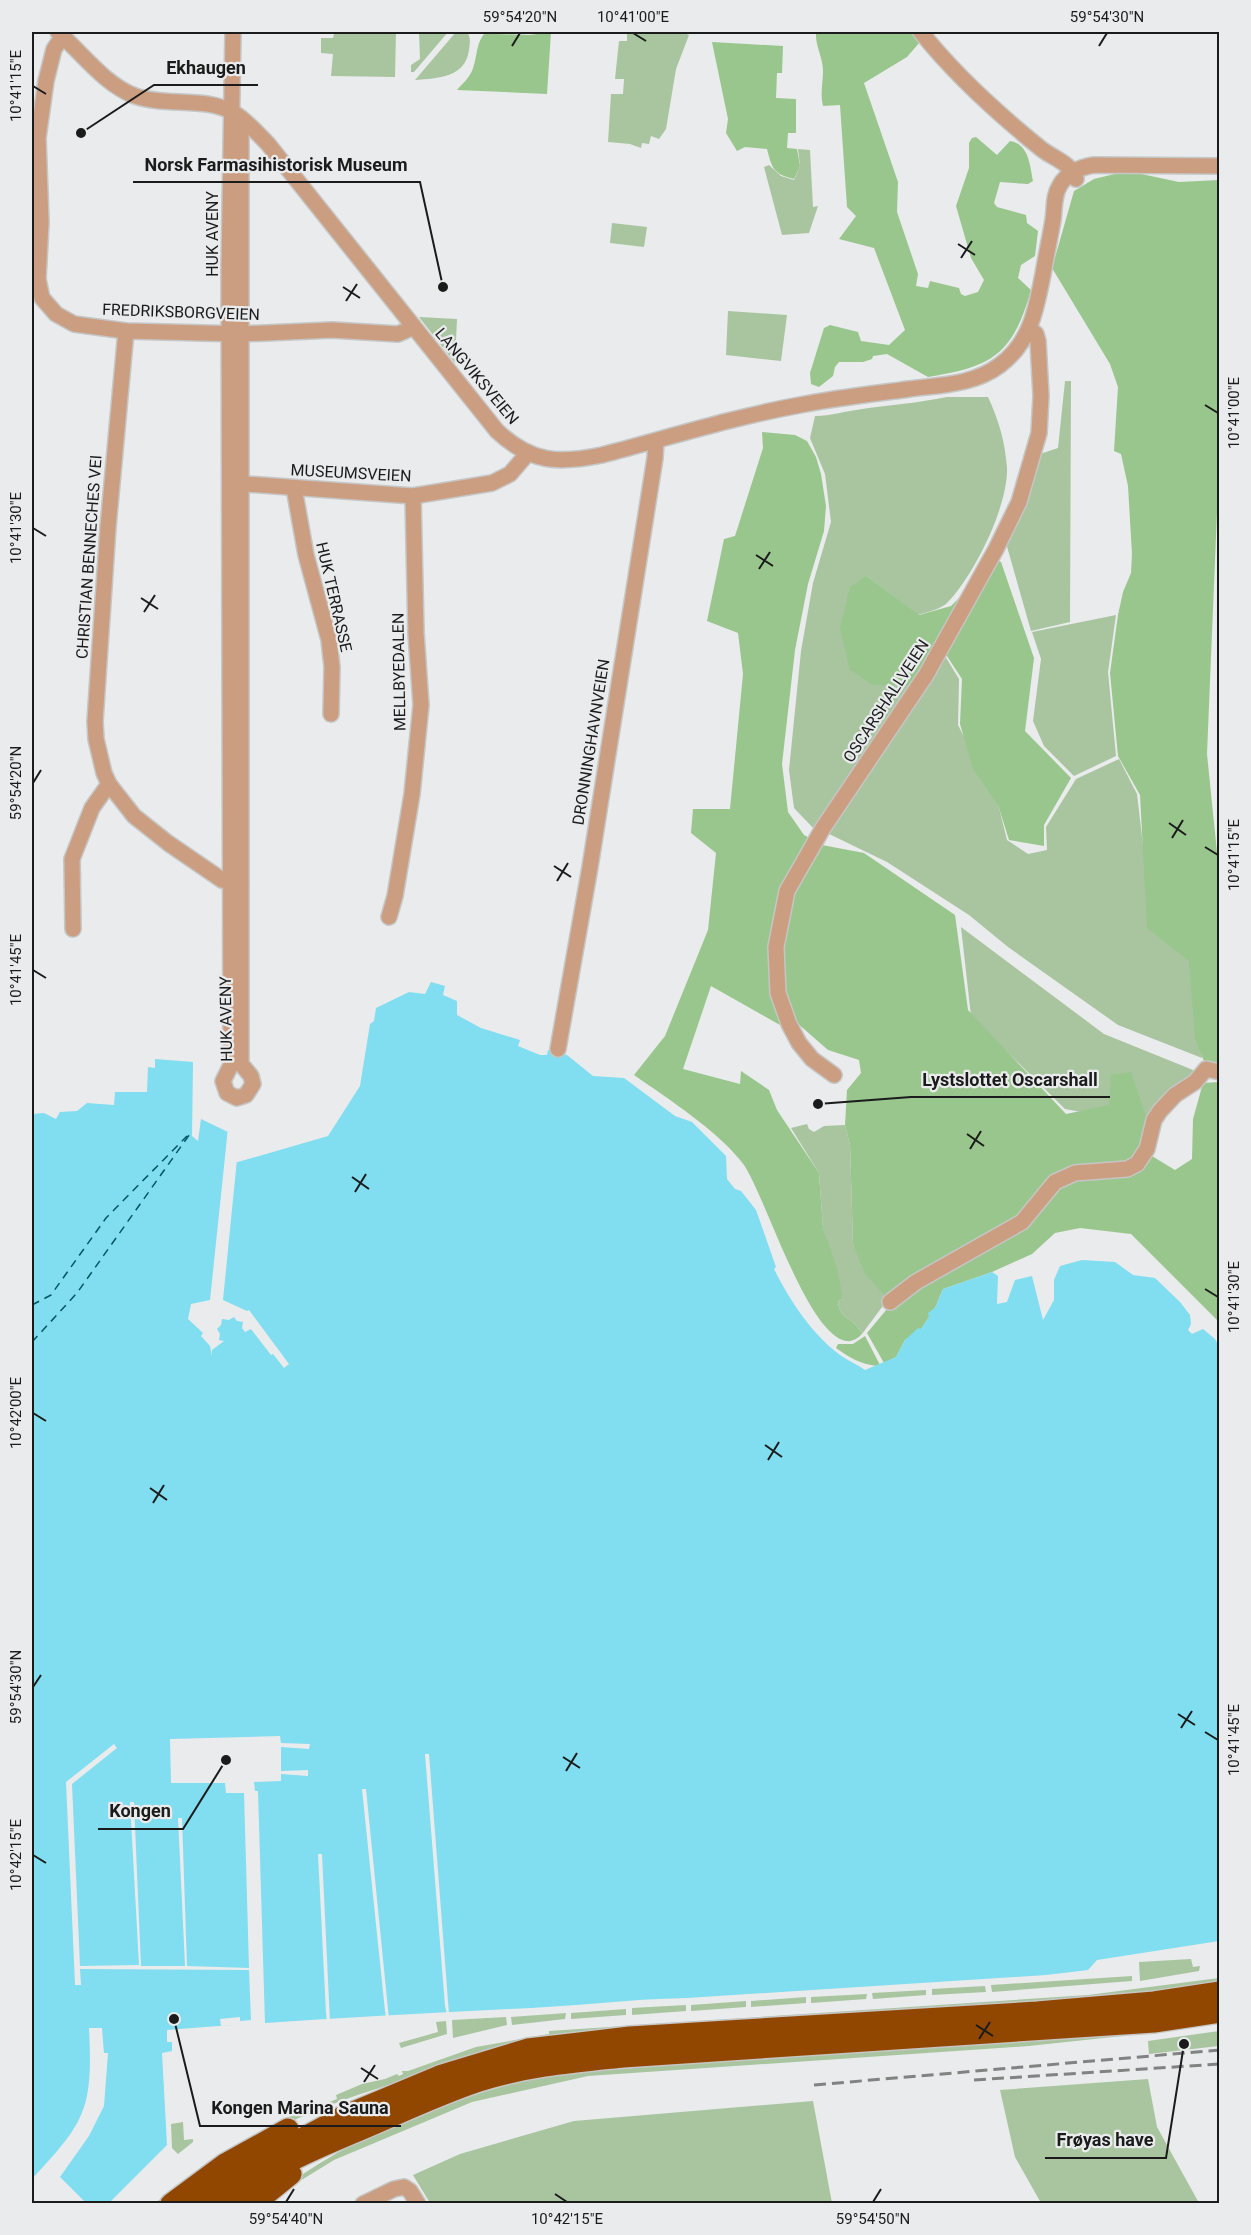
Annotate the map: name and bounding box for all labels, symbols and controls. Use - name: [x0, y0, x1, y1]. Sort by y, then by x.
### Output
- text: 59°54'20"N: [483, 8, 557, 26]
- text: 10°41'00"E: [597, 8, 670, 26]
- text: 59°54'30"N: [1070, 8, 1144, 26]
- text: 10°41'15"E: [7, 49, 25, 122]
- callout: Ekhaugen: [154, 49, 258, 85]
- text: Ekhaugen: [166, 57, 246, 78]
- callout: Norsk Farmasihistorisk Museum: [133, 146, 420, 182]
- text: Norsk Farmasihistorisk Museum: [144, 154, 408, 175]
- street label: HUK AVENY: [203, 191, 222, 277]
- street label: FREDRIKSBORGVEIEN: [102, 300, 260, 324]
- street label: LANGVIKSVEIEN: [431, 324, 523, 428]
- text: 10°41'00"E: [1225, 376, 1243, 449]
- street label: CHRISTIAN BENNECHES VEI: [72, 454, 106, 660]
- street label: MUSEUMSVEIEN: [290, 460, 412, 486]
- text: 10°41'30"E: [7, 491, 25, 564]
- street label: HUK TERRASSE: [312, 540, 356, 654]
- street label: MELLBYEDALEN: [388, 613, 410, 731]
- street label: OSCARSHALLVEIEN: [839, 636, 933, 766]
- street label: DRONNINGHAVNVEIEN: [568, 658, 614, 826]
- text: 59°54'20"N: [7, 746, 25, 820]
- text: 10°41'15"E: [1225, 818, 1243, 891]
- text: 10°41'45"E: [7, 933, 25, 1006]
- street label: HUK AVENY: [216, 976, 236, 1062]
- callout: Lystslottet Oscarshall: [911, 1061, 1110, 1097]
- text: Lystslottet Oscarshall: [922, 1069, 1098, 1090]
- text: 10°41'30"E: [1225, 1260, 1243, 1333]
- text: 10°42'00"E: [7, 1376, 25, 1449]
- text: 59°54'30"N: [7, 1650, 25, 1724]
- text: 10°41'45"E: [1225, 1703, 1243, 1776]
- callout: Kongen: [98, 1793, 183, 1829]
- text: Kongen: [109, 1800, 171, 1821]
- text: 10°42'15"E: [7, 1818, 25, 1891]
- callout: Kongen Marina Sauna: [200, 2090, 401, 2126]
- text: Kongen Marina Sauna: [211, 2097, 389, 2118]
- callout: Frøyas have: [1045, 2122, 1166, 2158]
- text: Frøyas have: [1057, 2129, 1154, 2150]
- text: 59°54'40"N: [249, 2210, 323, 2228]
- text: 10°42'15"E: [531, 2210, 604, 2228]
- text: 59°54'50"N: [836, 2210, 910, 2228]

